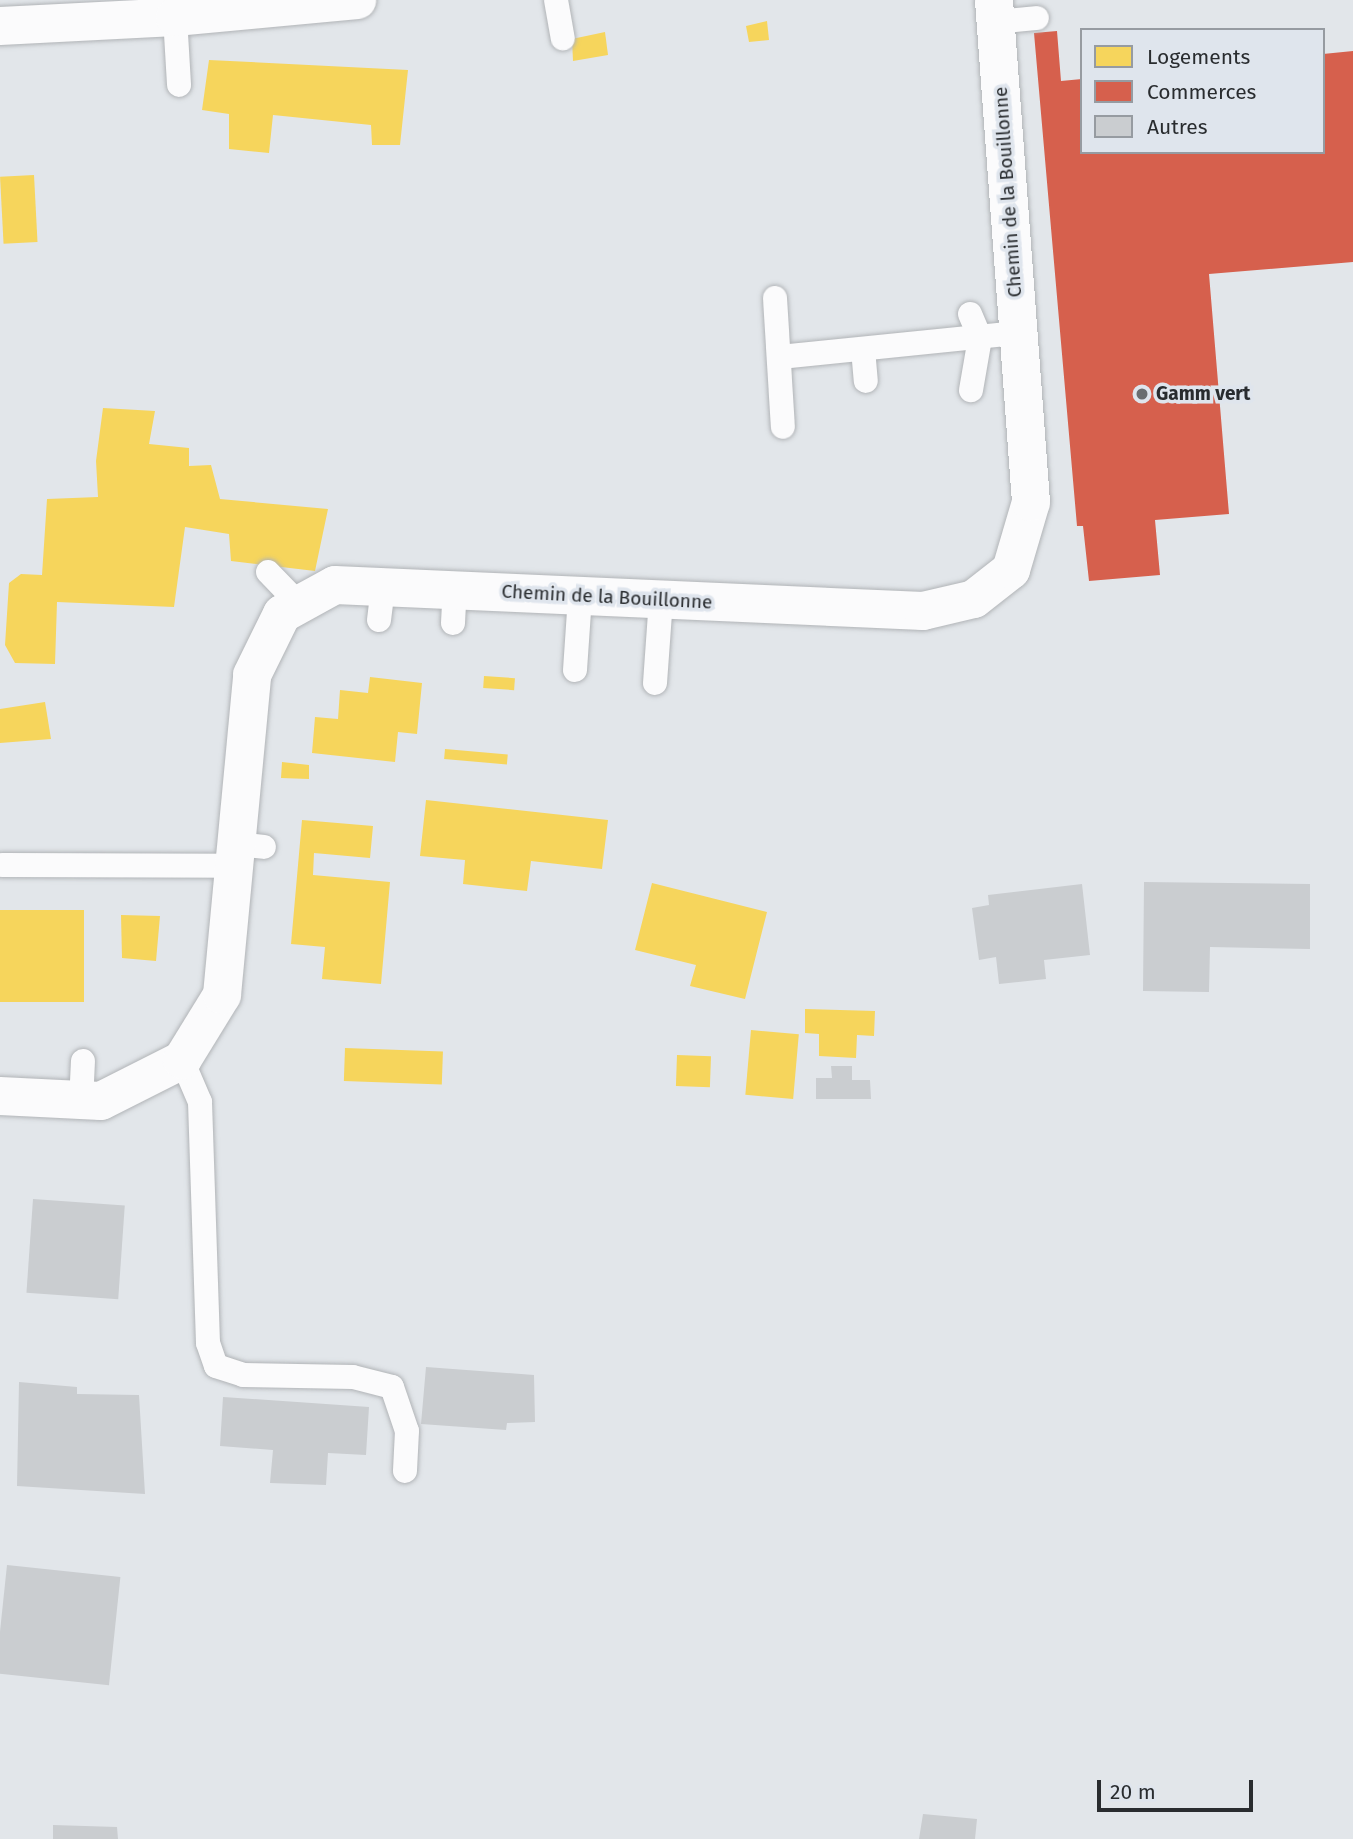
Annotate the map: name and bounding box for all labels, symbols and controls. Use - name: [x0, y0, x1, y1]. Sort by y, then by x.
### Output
- legend: [1080, 28, 1325, 154]
- text: Logements: [1147, 44, 1250, 70]
- text: Commerces: [1147, 79, 1256, 105]
- street label: Chemin de la Bouillonne: [989, 86, 1027, 298]
- text: Autres: [1147, 114, 1208, 140]
- place label: Gamm vert: [1156, 383, 1250, 405]
- marker: Gamm vert: [1134, 386, 1150, 402]
- street label: Chemin de la Bouillonne: [501, 580, 713, 614]
- scale bar: [1101, 1766, 1257, 1810]
- text: 20 m: [1110, 1779, 1156, 1805]

